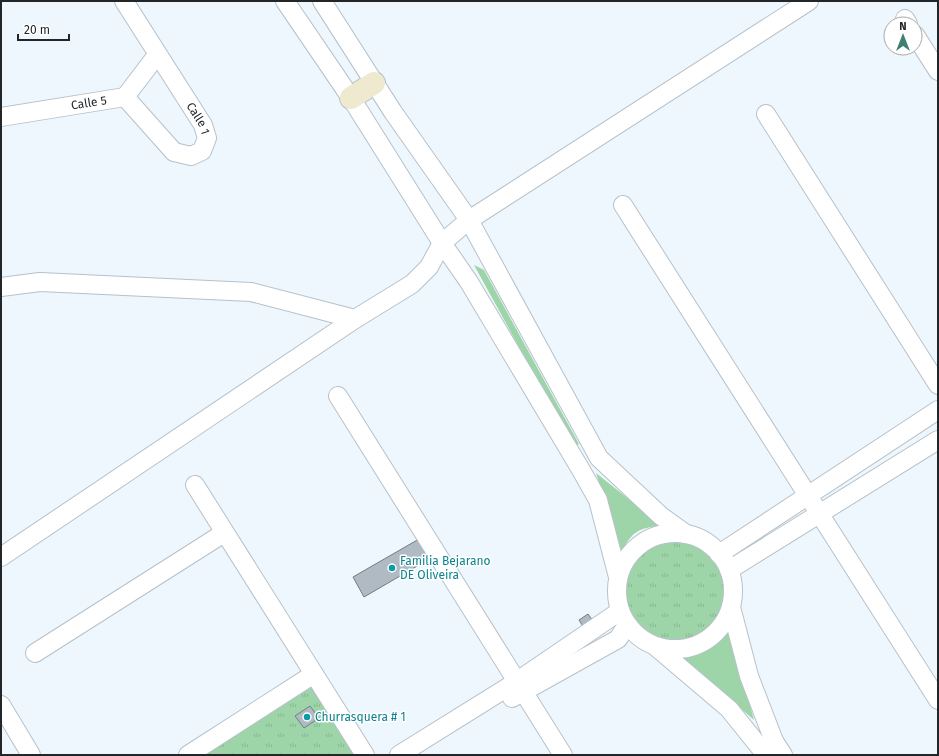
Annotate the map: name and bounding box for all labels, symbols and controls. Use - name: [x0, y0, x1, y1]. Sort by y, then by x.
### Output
- scale bar: [18, 16, 69, 42]
- north arrow: [883, 16, 923, 56]
- text: N: [899, 20, 907, 33]
- text: 20 m: [24, 23, 50, 37]
- street label: Calle 5: [70, 93, 108, 113]
- street label: Calle 1: [183, 100, 212, 136]
- place label: Familia Bejarano DE Oliveira: [400, 554, 490, 582]
- marker: Familia Bejarano DE Oliveira: [387, 563, 397, 573]
- place label: Churrasquera # 1: [315, 710, 406, 724]
- marker: Churrasquera # 1: [302, 712, 312, 722]

